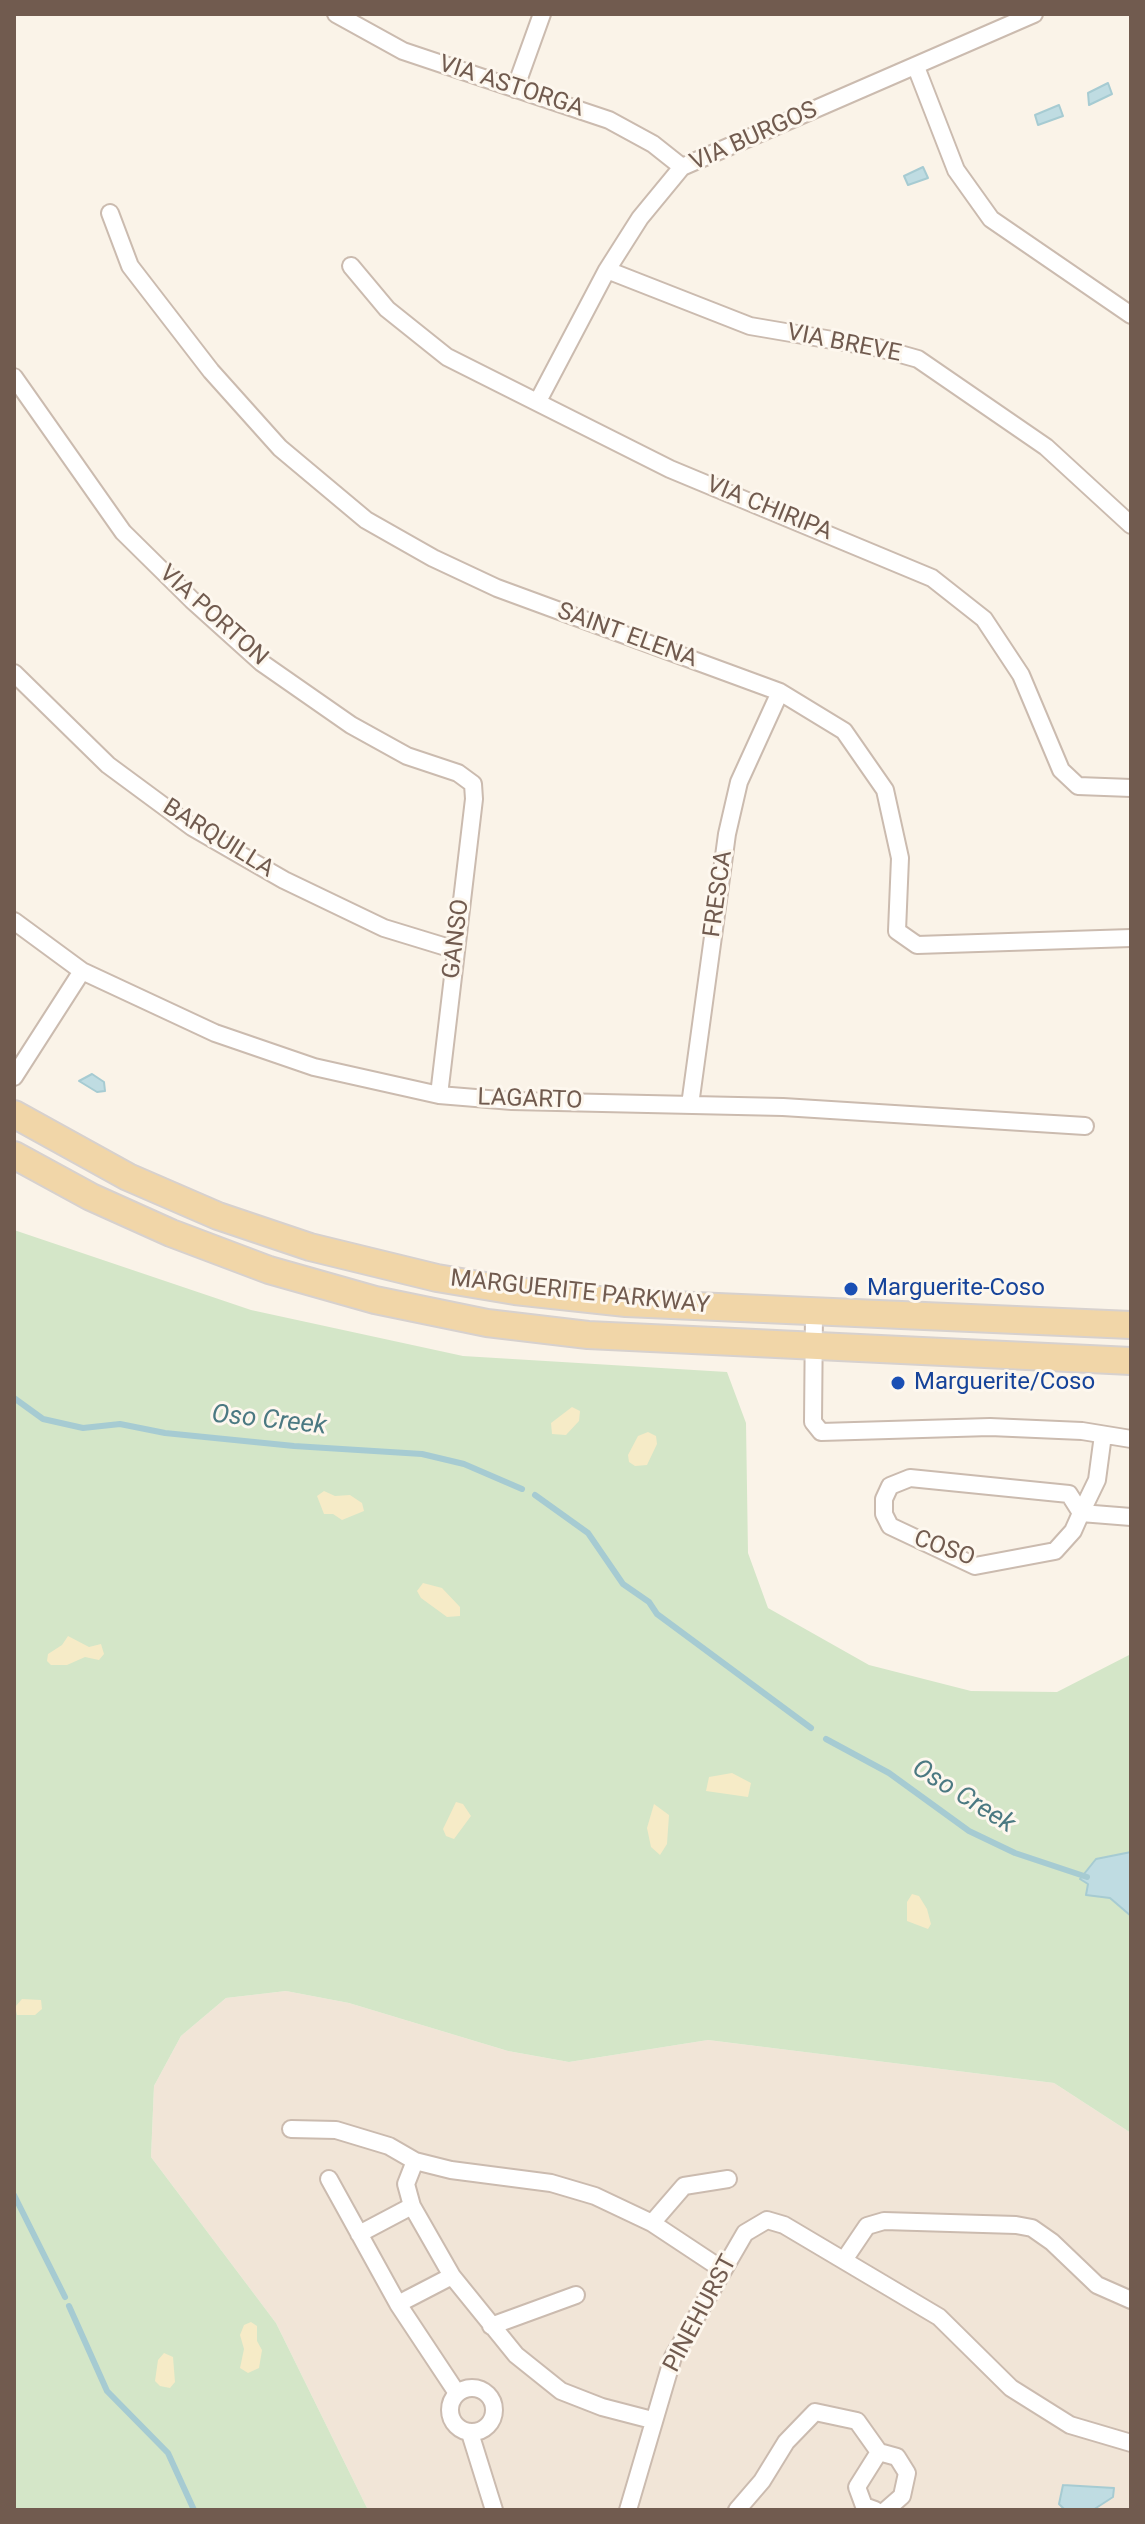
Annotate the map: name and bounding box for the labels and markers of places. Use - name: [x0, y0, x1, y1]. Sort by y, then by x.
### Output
- place label: Marguerite-Coso: [867, 1275, 1045, 1303]
- marker: Marguerite-Coso: [842, 1280, 860, 1298]
- place label: Marguerite/Coso: [914, 1369, 1095, 1397]
- marker: Marguerite/Coso: [889, 1374, 907, 1392]

